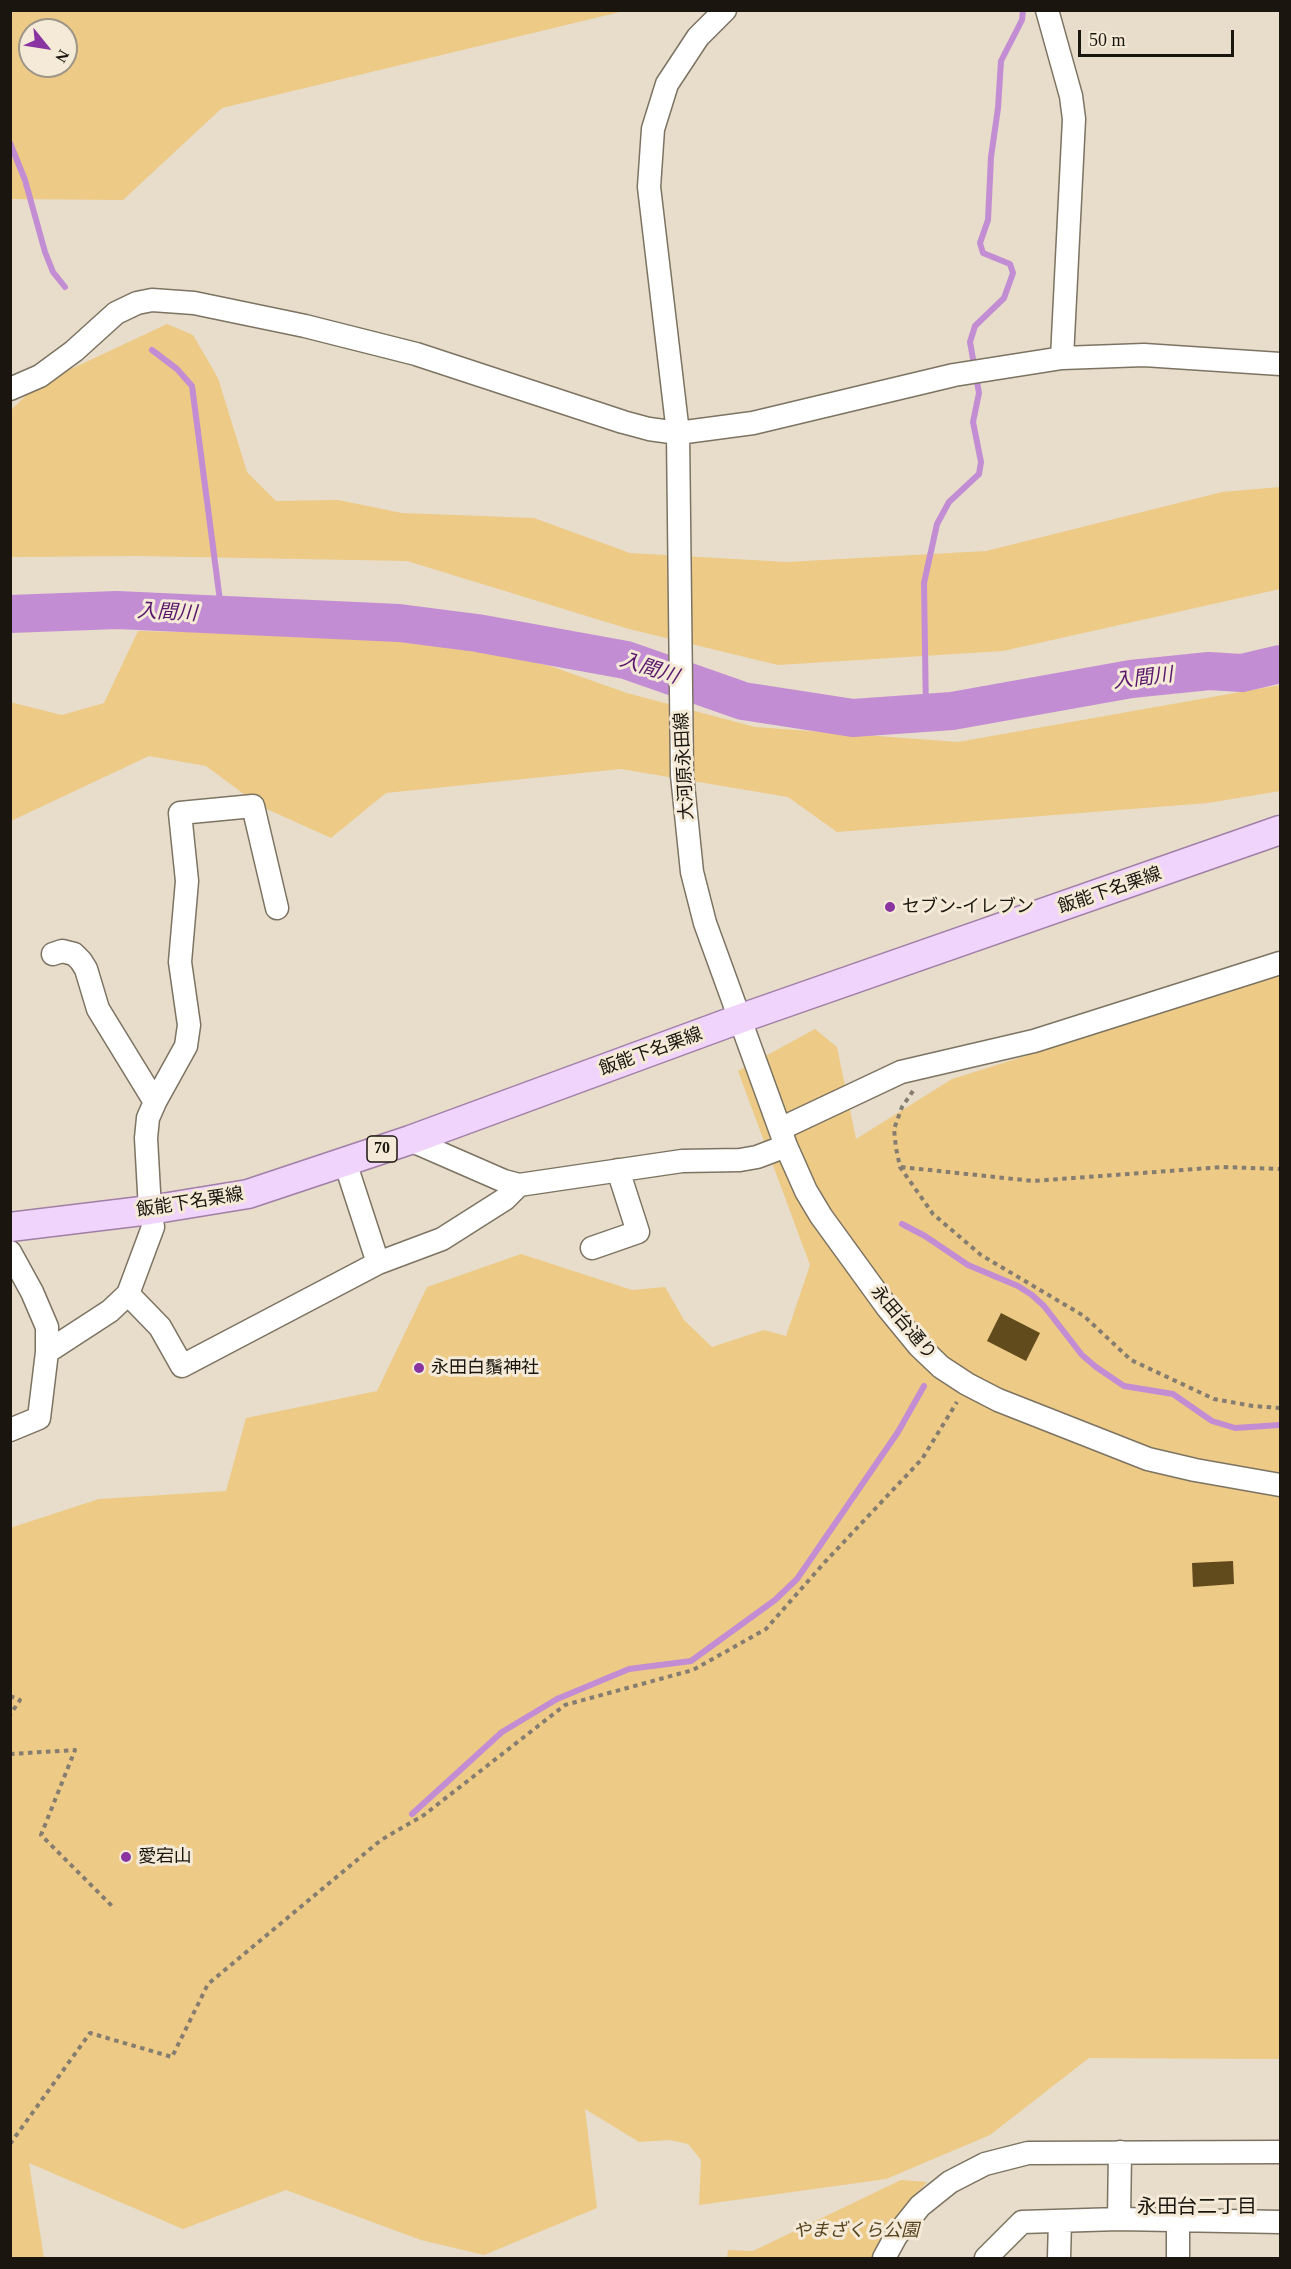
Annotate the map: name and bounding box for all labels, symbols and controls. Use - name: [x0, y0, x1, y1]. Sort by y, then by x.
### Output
- north arrow: [18, 18, 78, 78]
- scale bar: [1081, 18, 1237, 56]
- text: 50 m: [1089, 30, 1126, 50]
- text: N: [52, 47, 73, 66]
- water label: 入間川: [136, 599, 198, 627]
- water label: 入間川: [617, 648, 681, 690]
- water label: 入間川: [1112, 663, 1174, 695]
- street label: 大河原永田線: [671, 712, 699, 820]
- street label: 飯能下名栗線: [1055, 863, 1165, 919]
- place label: セブン-イレブン: [902, 896, 1034, 918]
- marker: セブン-イレブン: [883, 900, 897, 914]
- street label: 飯能下名栗線: [597, 1023, 705, 1081]
- road number: 70: [367, 1136, 397, 1162]
- street label: 飯能下名栗線: [135, 1184, 245, 1222]
- street label: 永田台通り: [866, 1282, 940, 1364]
- place label: 永田白鬚神社: [431, 1357, 539, 1379]
- marker: 永田白鬚神社: [412, 1361, 426, 1375]
- place label: 愛宕山: [138, 1846, 192, 1868]
- marker: 愛宕山: [119, 1850, 133, 1864]
- district label: 永田台二丁目: [1137, 2196, 1257, 2220]
- park label: やまざくら公園: [793, 2220, 919, 2242]

